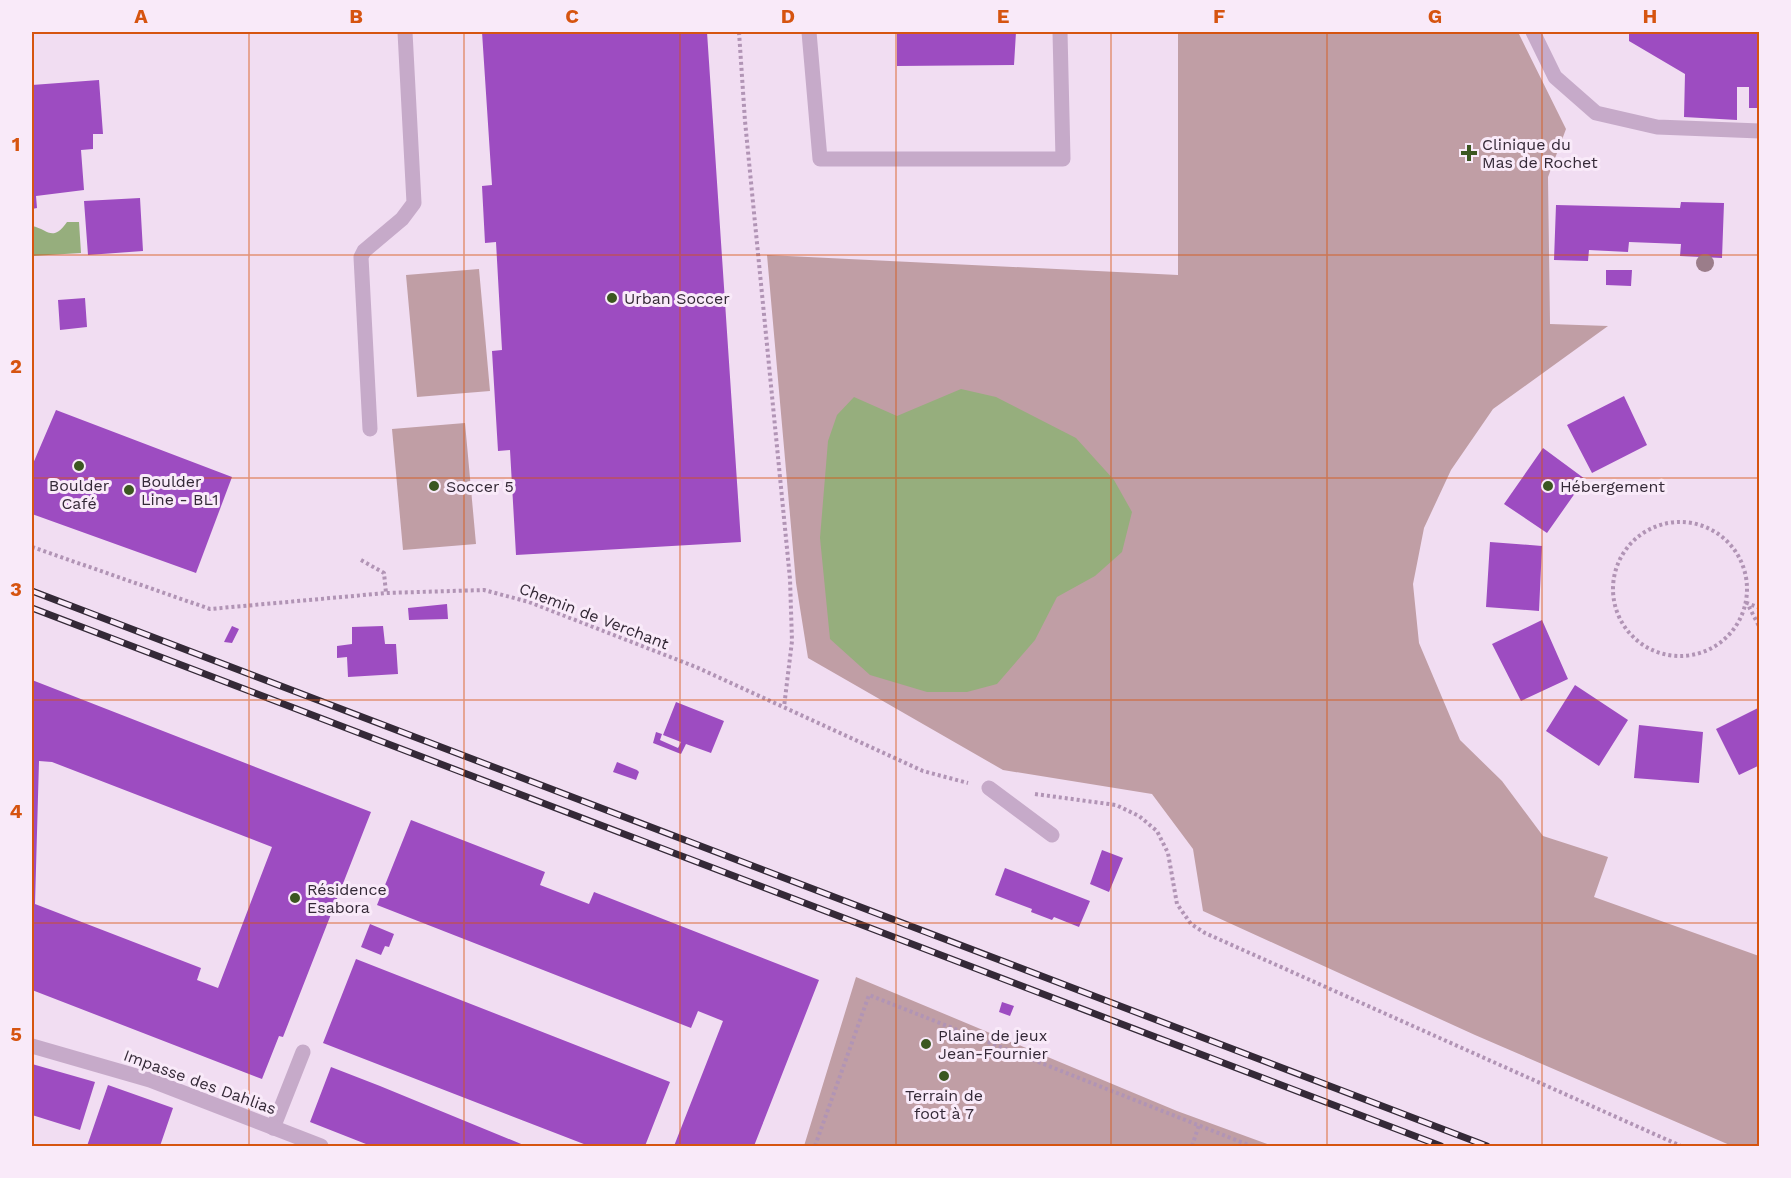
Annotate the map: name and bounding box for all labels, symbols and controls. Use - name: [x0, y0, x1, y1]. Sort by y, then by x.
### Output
- text: A: [134, 4, 148, 28]
- text: B: [349, 4, 363, 28]
- text: C: [565, 4, 579, 28]
- text: D: [781, 4, 795, 28]
- text: E: [997, 4, 1009, 28]
- text: F: [1213, 4, 1225, 28]
- text: G: [1428, 4, 1442, 28]
- text: H: [1643, 4, 1657, 28]
- text: 1: [12, 132, 20, 156]
- place label: Clinique du Mas de Rochet: [1482, 135, 1598, 172]
- marker: Clinique du Mas de Rochet: [1460, 144, 1478, 162]
- place label: Urban Soccer: [624, 289, 730, 308]
- marker: Urban Soccer: [605, 291, 619, 305]
- text: 2: [10, 354, 22, 378]
- marker: Boulder Café: [72, 459, 86, 473]
- place label: Boulder Line - BL1: [141, 472, 219, 509]
- place label: Boulder Café: [49, 476, 110, 513]
- place label: Soccer 5: [446, 477, 514, 496]
- place label: Hébergement: [1560, 477, 1665, 496]
- marker: Soccer 5: [427, 479, 441, 493]
- marker: Hébergement: [1541, 479, 1555, 493]
- marker: Boulder Line - BL1: [122, 483, 136, 497]
- text: 3: [10, 577, 22, 601]
- street label: Chemin de Verchant: [517, 579, 672, 653]
- text: 4: [10, 799, 23, 823]
- place label: Résidence Esabora: [307, 880, 387, 917]
- marker: Résidence Esabora: [288, 891, 302, 905]
- text: 5: [10, 1022, 22, 1046]
- place label: Plaine de jeux Jean-Fournier: [938, 1026, 1049, 1063]
- marker: Plaine de jeux Jean-Fournier: [919, 1037, 933, 1051]
- street label: Impasse des Dahlias: [121, 1046, 279, 1118]
- marker: Terrain de foot à 7: [937, 1069, 951, 1083]
- place label: Terrain de foot à 7: [905, 1086, 983, 1123]

